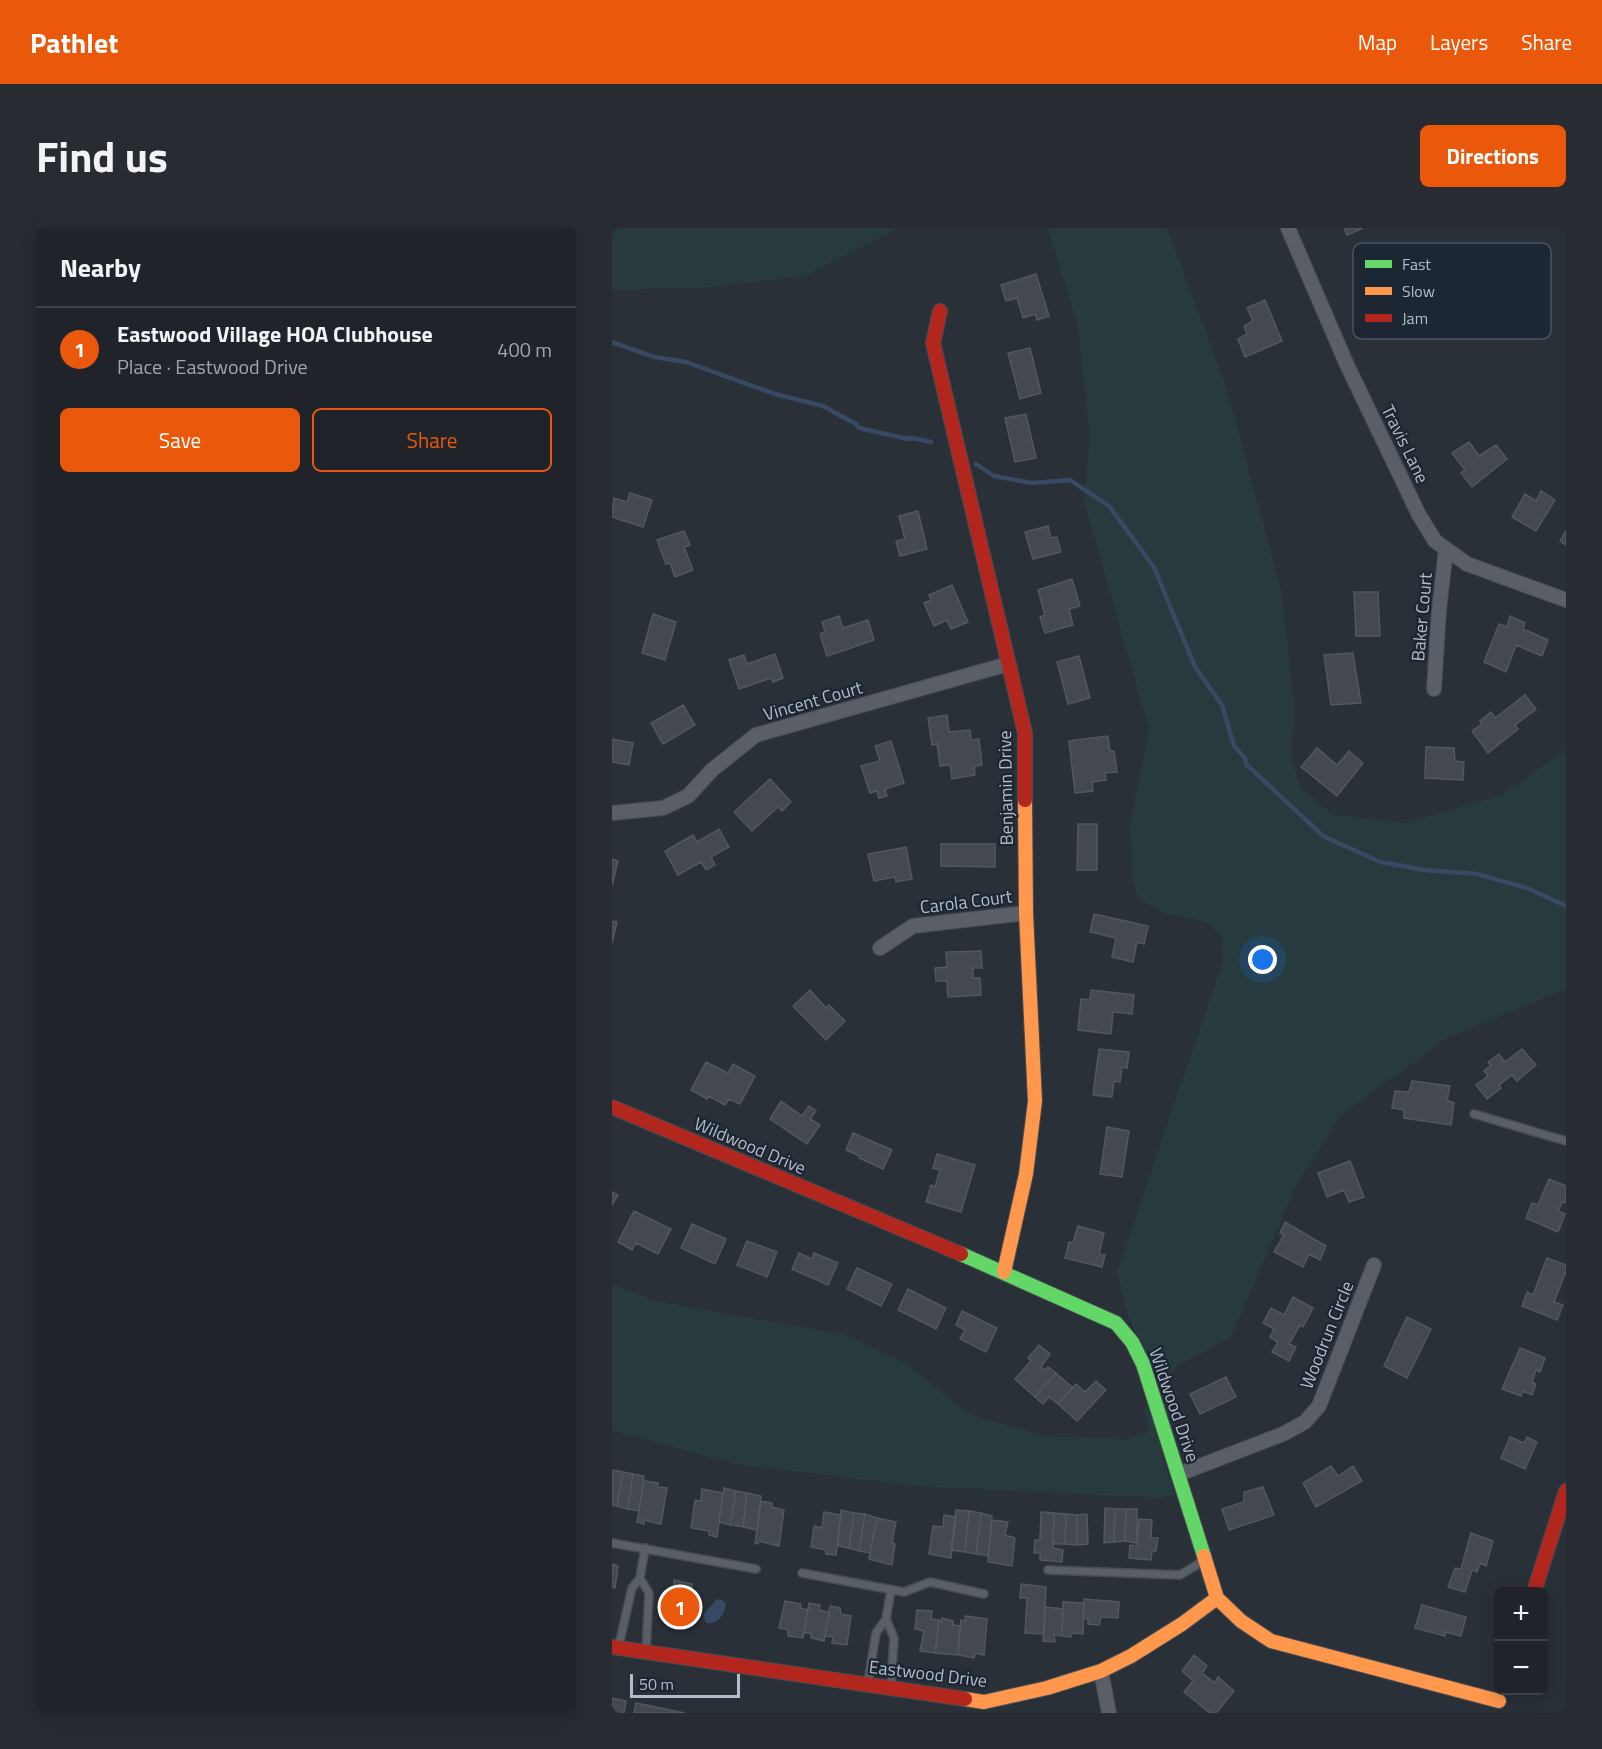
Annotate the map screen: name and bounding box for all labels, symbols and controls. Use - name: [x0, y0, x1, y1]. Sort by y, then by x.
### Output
- text: Pathlet: [30, 21, 118, 64]
- text: Map: [1358, 26, 1397, 58]
- text: Layers: [1430, 26, 1488, 58]
- text: Share: [1521, 26, 1572, 58]
- text: Find us: [36, 124, 168, 188]
- button: Directions: [1420, 125, 1566, 187]
- legend: [1353, 243, 1551, 339]
- text: Nearby: [60, 248, 141, 287]
- text: Fast: [1402, 252, 1431, 276]
- text: Slow: [1402, 279, 1435, 303]
- text: Jam: [1402, 306, 1428, 330]
- text: Eastwood Village HOA Clubhouse: [117, 317, 433, 351]
- text: 1: [74, 334, 85, 365]
- text: 400 m: [497, 334, 552, 365]
- text: Place · Eastwood Drive: [117, 351, 308, 382]
- street label: Travis Lane: [1375, 400, 1436, 488]
- button: Save: [60, 408, 300, 472]
- button: Share: [312, 408, 552, 472]
- street label: Baker Court: [1404, 571, 1439, 662]
- street label: Vincent Court: [760, 673, 866, 728]
- street label: Benjamin Drive: [991, 730, 1020, 846]
- street label: Carola Court: [918, 882, 1014, 921]
- your location: [1248, 945, 1277, 974]
- street label: Wildwood Drive: [690, 1110, 810, 1181]
- street label: Woodrun Circle: [1293, 1277, 1360, 1393]
- street label: Wildwood Drive: [1142, 1344, 1207, 1466]
- pin: 1: [660, 1584, 700, 1630]
- map controls: [1494, 1587, 1548, 1695]
- button: +: [1494, 1587, 1548, 1641]
- button: −: [1494, 1641, 1548, 1695]
- street label: Eastwood Drive: [867, 1653, 989, 1694]
- scale bar: [630, 1671, 740, 1698]
- text: 50 m: [639, 1672, 674, 1696]

